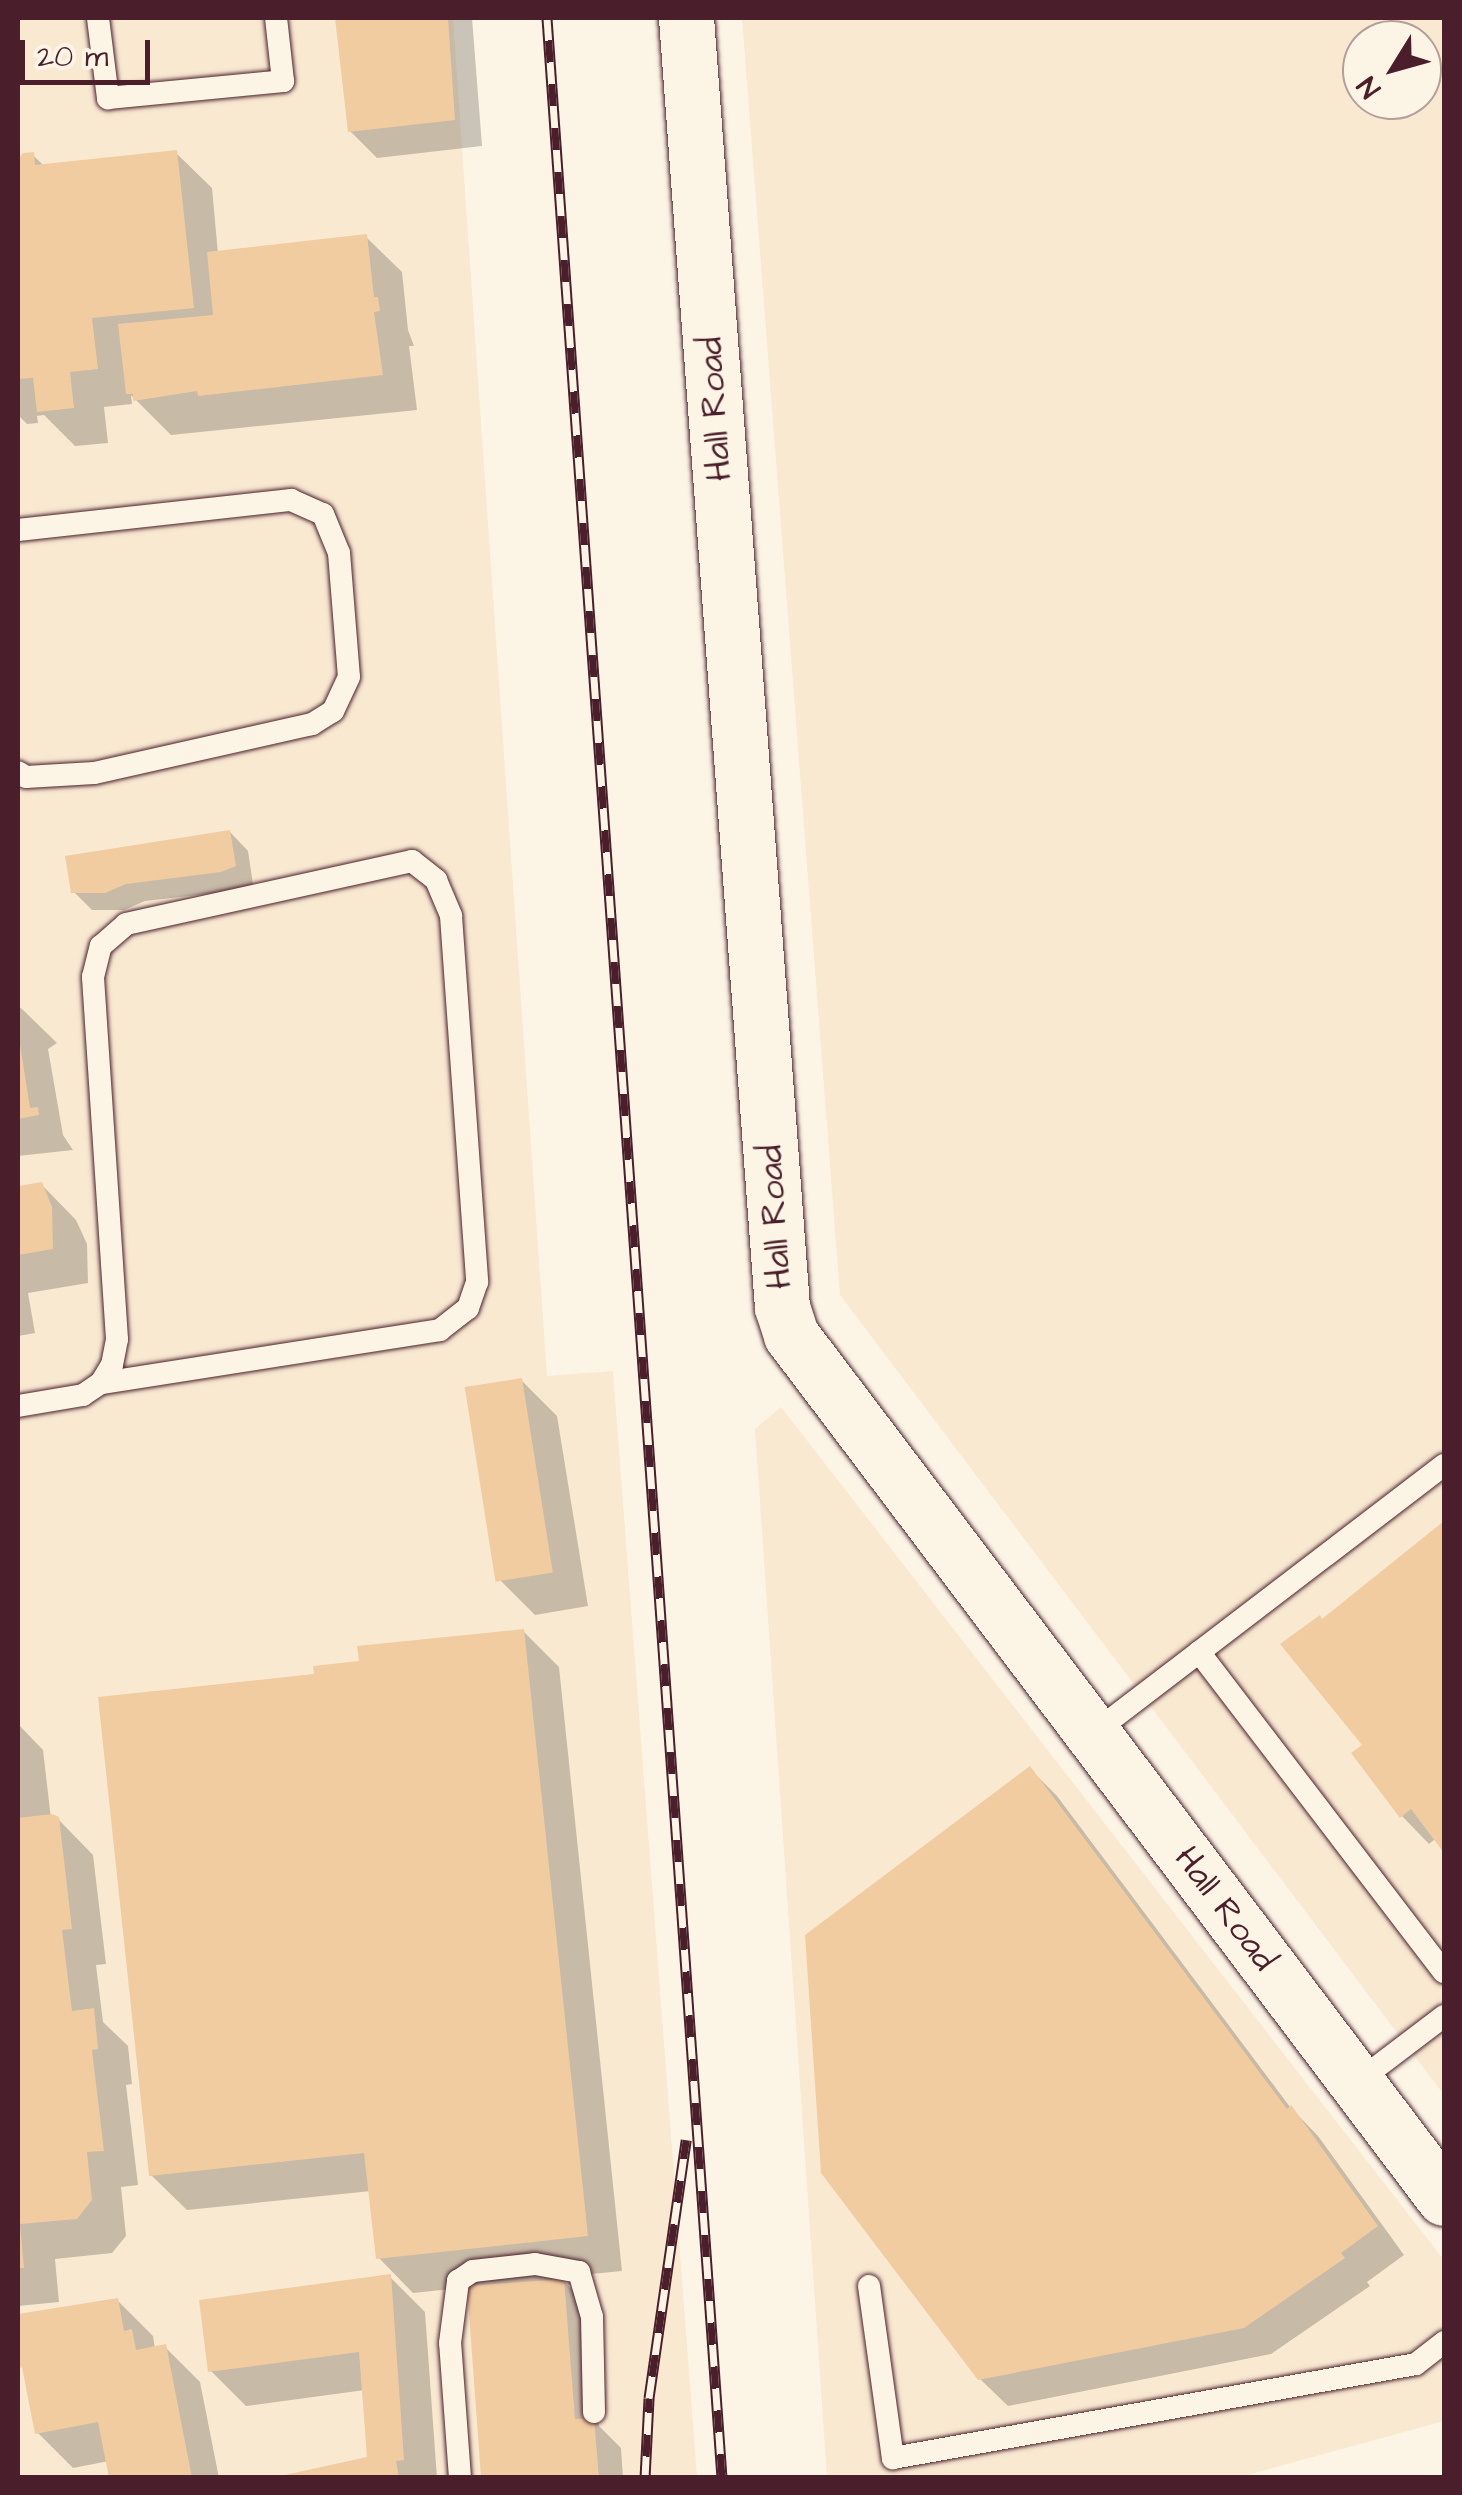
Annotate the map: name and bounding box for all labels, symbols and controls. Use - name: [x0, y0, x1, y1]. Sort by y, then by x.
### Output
- scale bar: [25, 20, 155, 82]
- north arrow: [1342, 20, 1442, 120]
- text: 20 m: [37, 36, 108, 78]
- text: N: [1348, 68, 1390, 106]
- street label: Hall Road: [689, 336, 741, 482]
- street label: Hall Road: [749, 1144, 801, 1290]
- street label: Hall Road: [1165, 1839, 1285, 1979]

